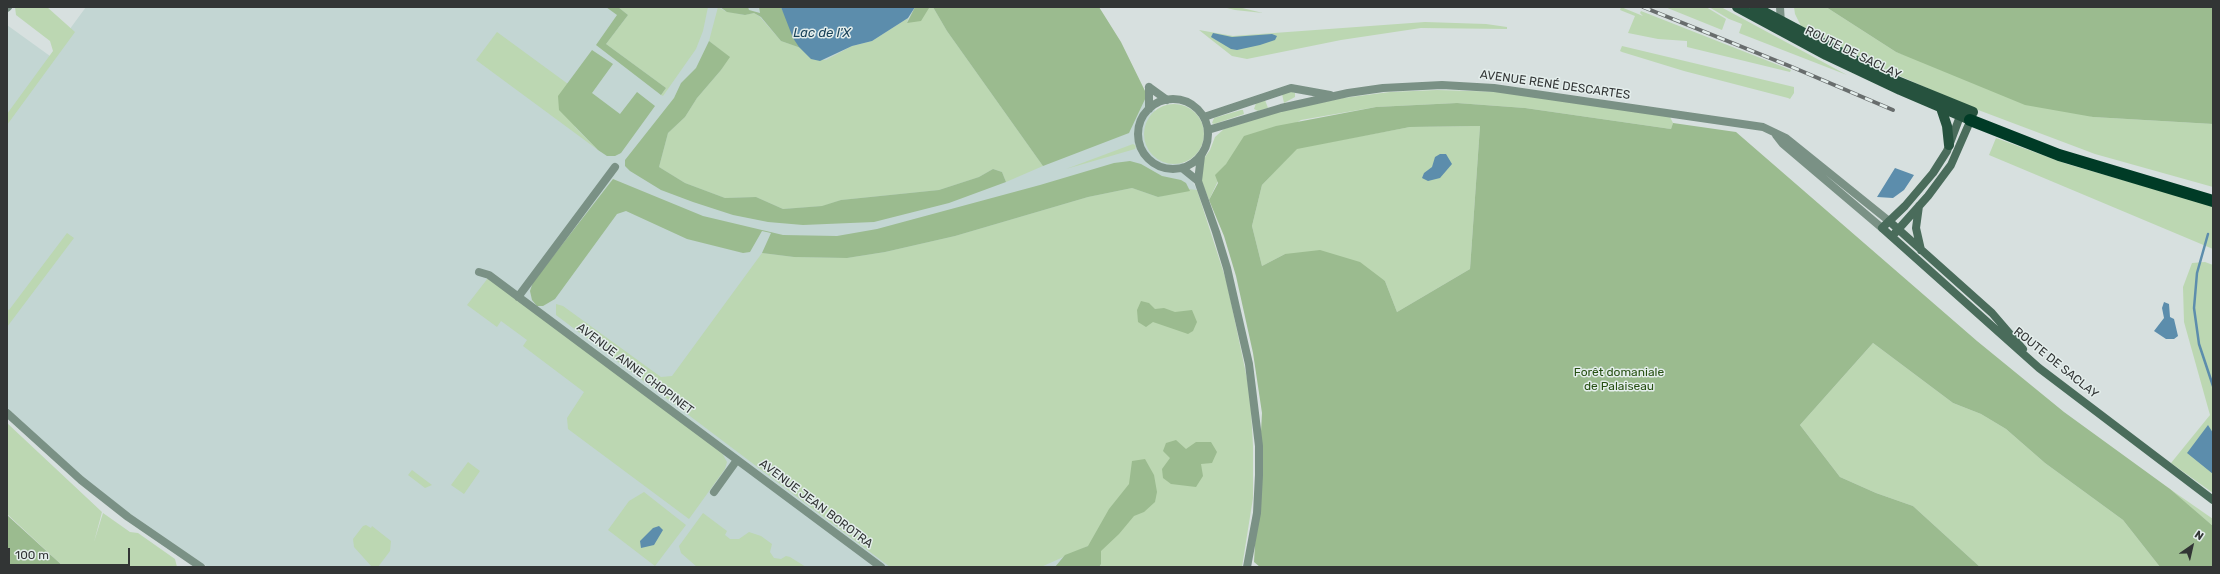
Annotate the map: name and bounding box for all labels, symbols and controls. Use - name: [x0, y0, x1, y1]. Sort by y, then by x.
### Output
- street label: ROUTE DE SACLAY: [1803, 24, 1903, 82]
- water label: Lac de l'X: [793, 25, 851, 41]
- street label: AVENUE RENÉ DESCARTES: [1479, 67, 1631, 103]
- street label: AVENUE ANNE CHOPINET: [574, 320, 696, 418]
- street label: ROUTE DE SACLAY: [2011, 324, 2101, 402]
- park label: Forêt domaniale de Palaiseau: [1574, 366, 1664, 394]
- street label: AVENUE JEAN BOROTRA: [756, 457, 876, 551]
- north arrow: [2172, 526, 2212, 566]
- text: N: [2192, 528, 2206, 543]
- scale bar: [10, 540, 132, 566]
- text: 100 m: [15, 548, 49, 562]

